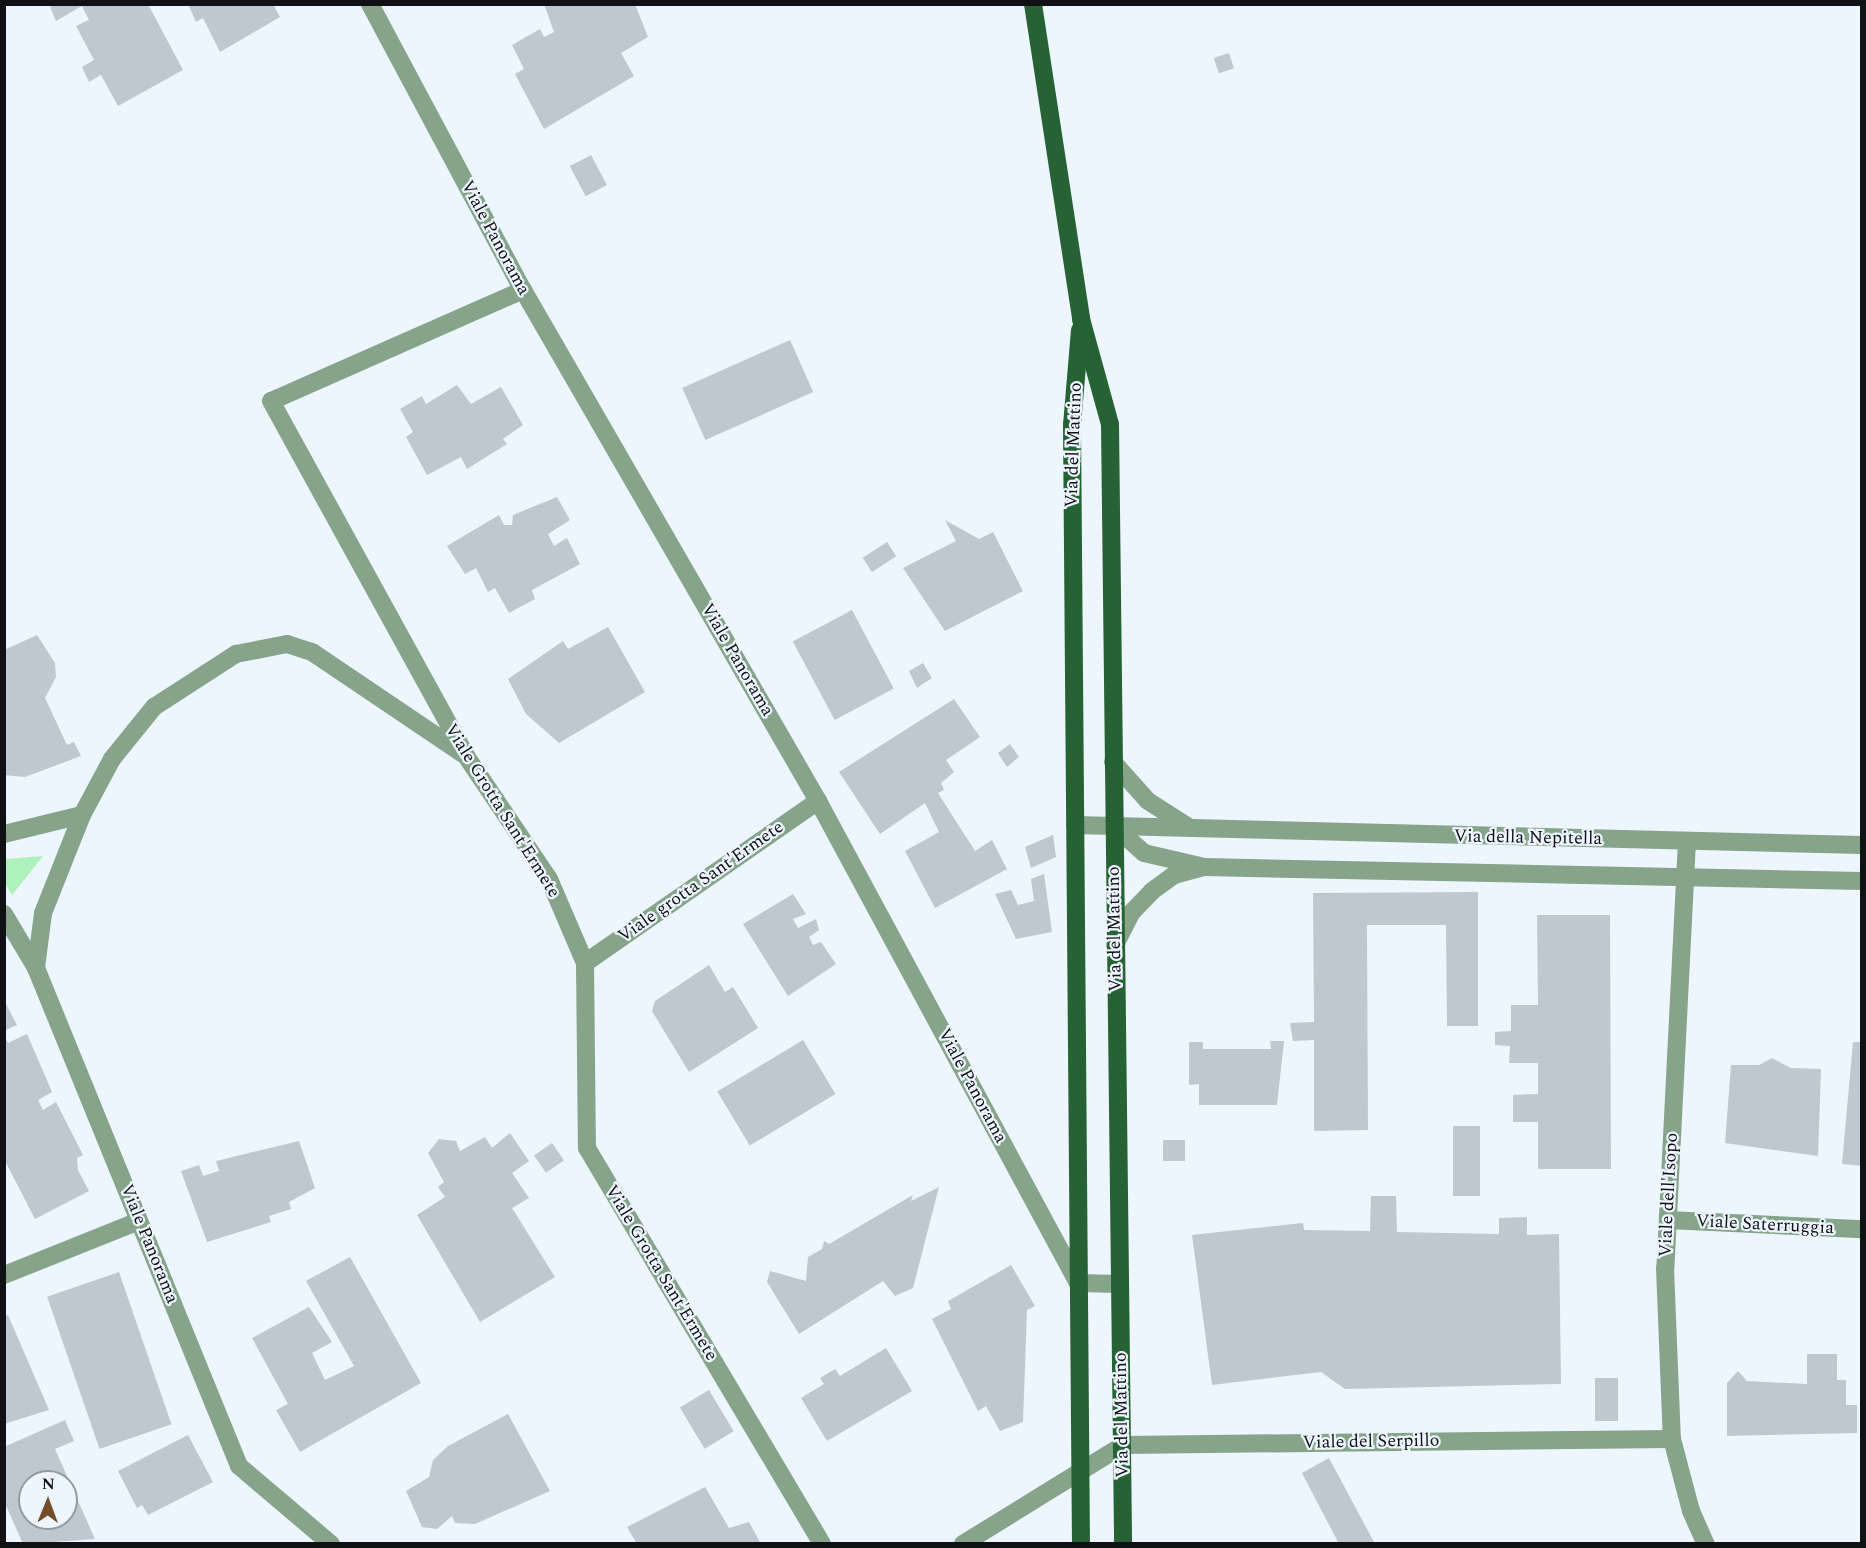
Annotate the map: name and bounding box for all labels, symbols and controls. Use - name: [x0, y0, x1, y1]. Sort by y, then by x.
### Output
- street label: Viale Panorama: [456, 177, 534, 299]
- street label: Via del Mattino: [1061, 382, 1087, 508]
- street label: Viale Panorama: [696, 600, 778, 720]
- street label: Viale Grotta Sant'Ermete: [440, 720, 564, 902]
- street label: Viale grotta Sant'Ermete: [614, 817, 788, 947]
- street label: Via della Nepitella: [1454, 826, 1602, 850]
- street label: Via del Mattino: [1103, 866, 1127, 992]
- street label: Viale Panorama: [933, 1025, 1011, 1147]
- street label: Viale dell'Isopo: [1655, 1132, 1683, 1258]
- street label: Viale Panorama: [115, 1181, 183, 1307]
- street label: Viale Grotta Sant'Ermete: [600, 1181, 722, 1365]
- street label: Viale Saterruggia: [1695, 1211, 1835, 1239]
- street label: Via del Mattino: [1110, 1352, 1134, 1478]
- street label: Viale del Serpillo: [1302, 1430, 1440, 1454]
- north arrow: [18, 1470, 78, 1530]
- text: N: [42, 1472, 55, 1496]

